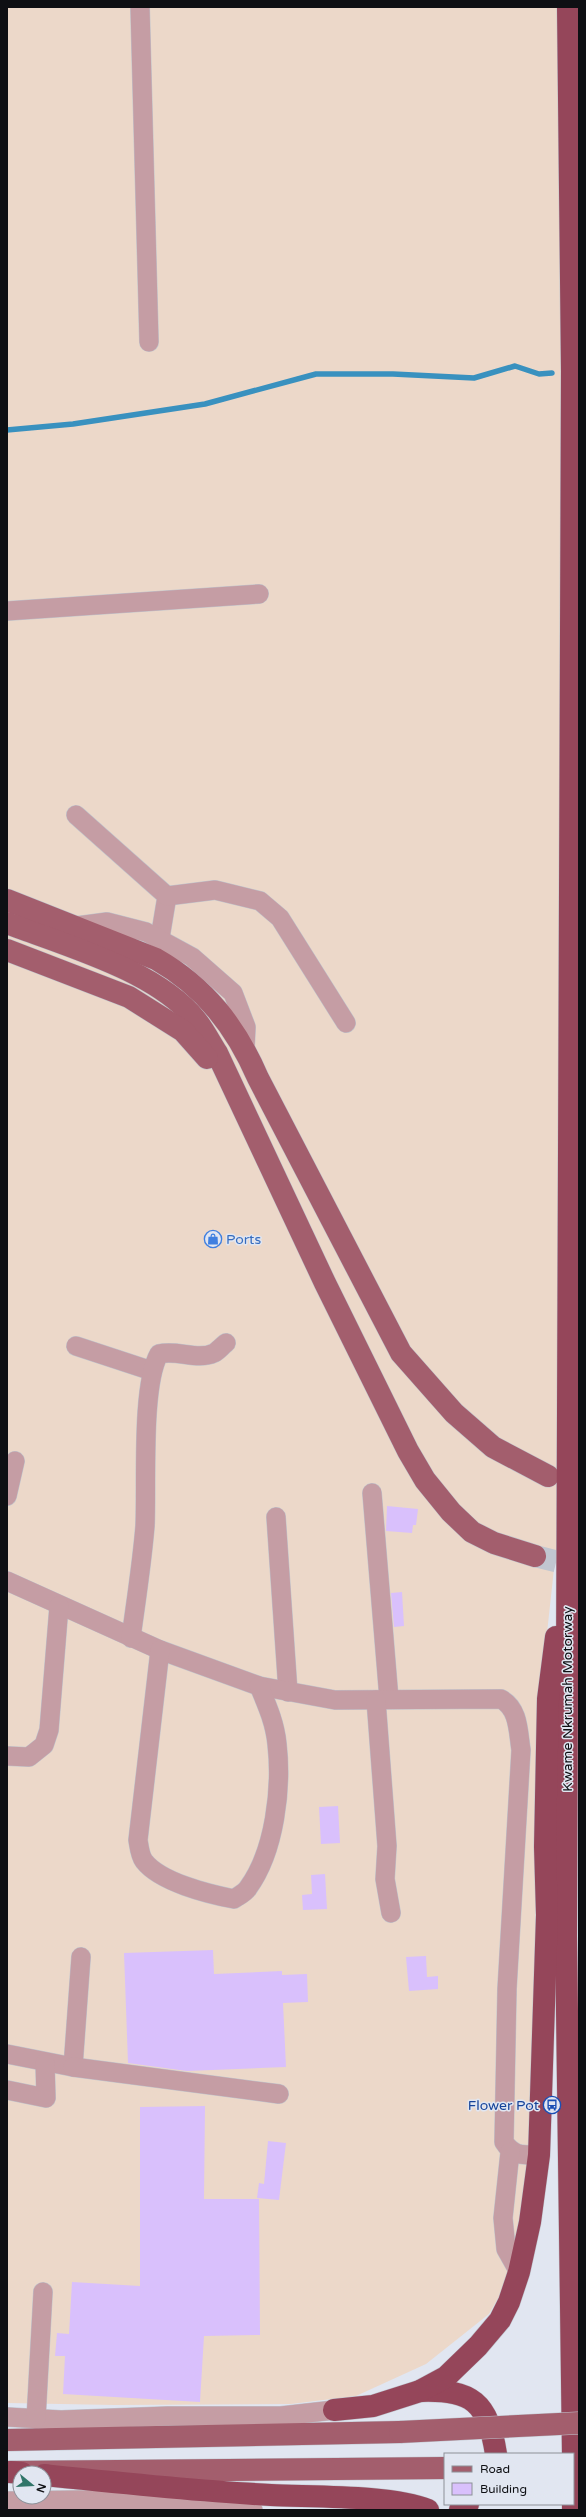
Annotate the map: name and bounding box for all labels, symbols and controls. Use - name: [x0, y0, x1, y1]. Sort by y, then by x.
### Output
- shop icon: Ports: [203, 1229, 223, 1249]
- place label: Ports: [226, 1231, 261, 1248]
- street label: Kwame Nkrumah Motorway: [559, 1606, 576, 1792]
- bus stop icon: Flower Pot: [542, 2095, 562, 2115]
- place label: Flower Pot: [468, 2097, 540, 2114]
- legend: [444, 2453, 574, 2505]
- text: Road: [480, 2462, 510, 2476]
- north arrow: [12, 2465, 52, 2505]
- text: N: [33, 2482, 49, 2494]
- text: Building: [480, 2482, 527, 2496]

